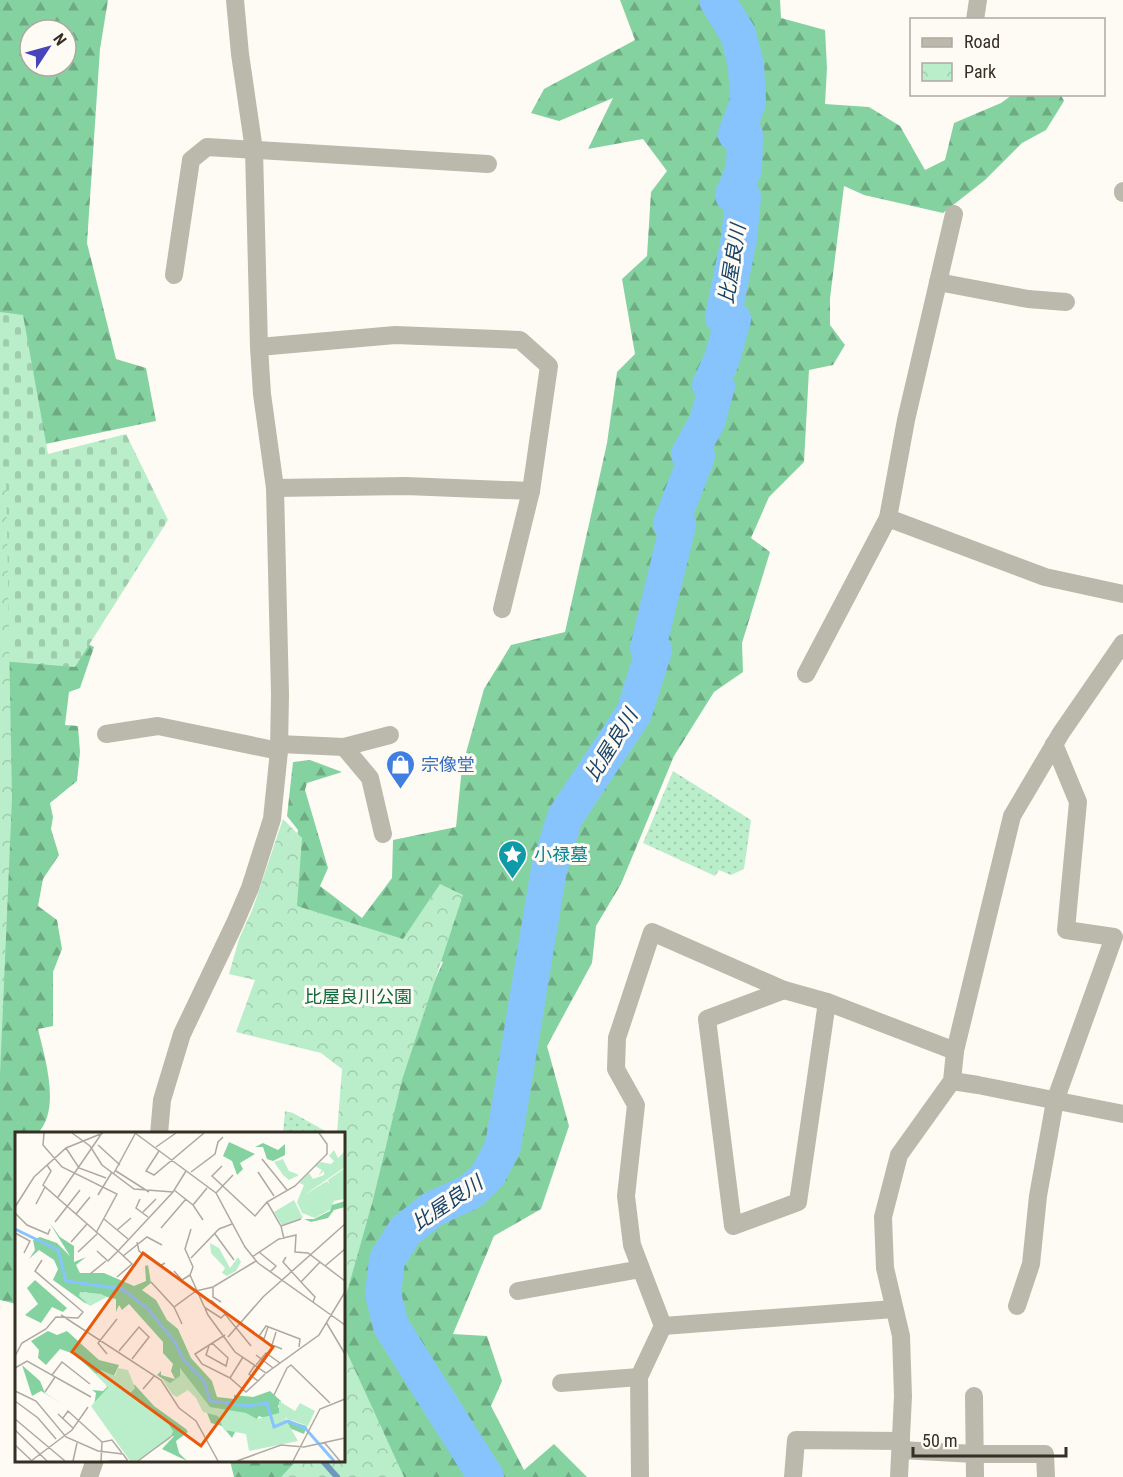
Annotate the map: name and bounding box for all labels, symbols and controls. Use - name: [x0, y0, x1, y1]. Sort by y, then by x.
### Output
- north arrow: [18, 18, 78, 78]
- legend: [910, 18, 1105, 96]
- text: N: [49, 30, 70, 49]
- text: Road: [964, 31, 1000, 52]
- text: Park: [964, 61, 996, 82]
- water label: 比屋良川: [714, 221, 750, 305]
- water label: 比屋良川: [580, 703, 643, 785]
- shop icon: 宗像堂: [384, 748, 416, 790]
- place label: 宗像堂: [421, 754, 475, 775]
- place icon: 小禄墓: [497, 838, 529, 880]
- place label: 小禄墓: [534, 844, 588, 865]
- park label: 比屋良川公園: [304, 986, 412, 1007]
- inset map: [15, 1132, 345, 1462]
- water label: 比屋良川: [407, 1170, 489, 1235]
- scale bar: [913, 1420, 1066, 1458]
- text: 50 m: [922, 1430, 957, 1451]

